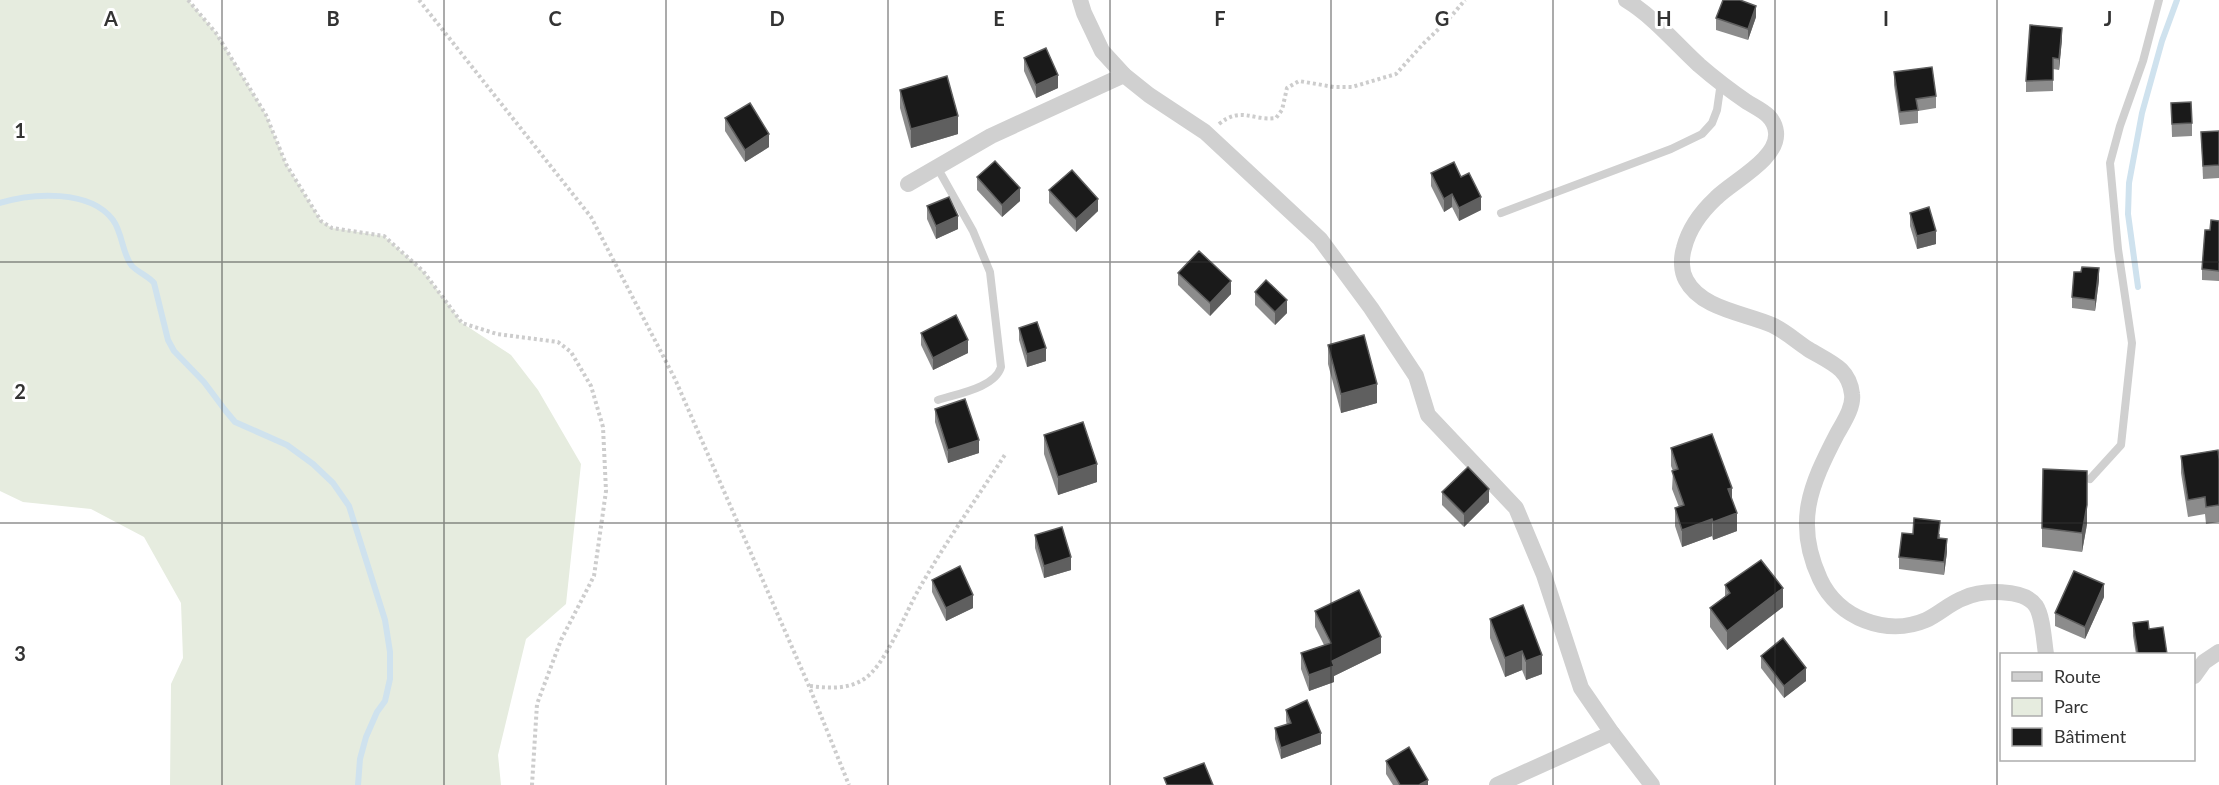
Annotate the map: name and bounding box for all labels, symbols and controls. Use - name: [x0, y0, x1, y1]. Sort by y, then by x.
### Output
- text: A: [103, 6, 118, 30]
- text: B: [326, 6, 340, 30]
- text: C: [548, 6, 562, 30]
- text: D: [769, 6, 785, 30]
- text: E: [993, 6, 1005, 30]
- text: F: [1214, 6, 1226, 30]
- text: G: [1435, 6, 1449, 30]
- text: H: [1656, 6, 1672, 30]
- text: I: [1883, 6, 1889, 30]
- text: J: [2104, 6, 2112, 30]
- text: 1: [14, 118, 26, 142]
- text: 2: [14, 379, 26, 403]
- text: 3: [14, 641, 26, 665]
- legend: [2000, 653, 2195, 761]
- text: Route: [2054, 665, 2101, 687]
- text: Parc: [2054, 695, 2089, 717]
- text: Bâtiment: [2054, 725, 2127, 747]

